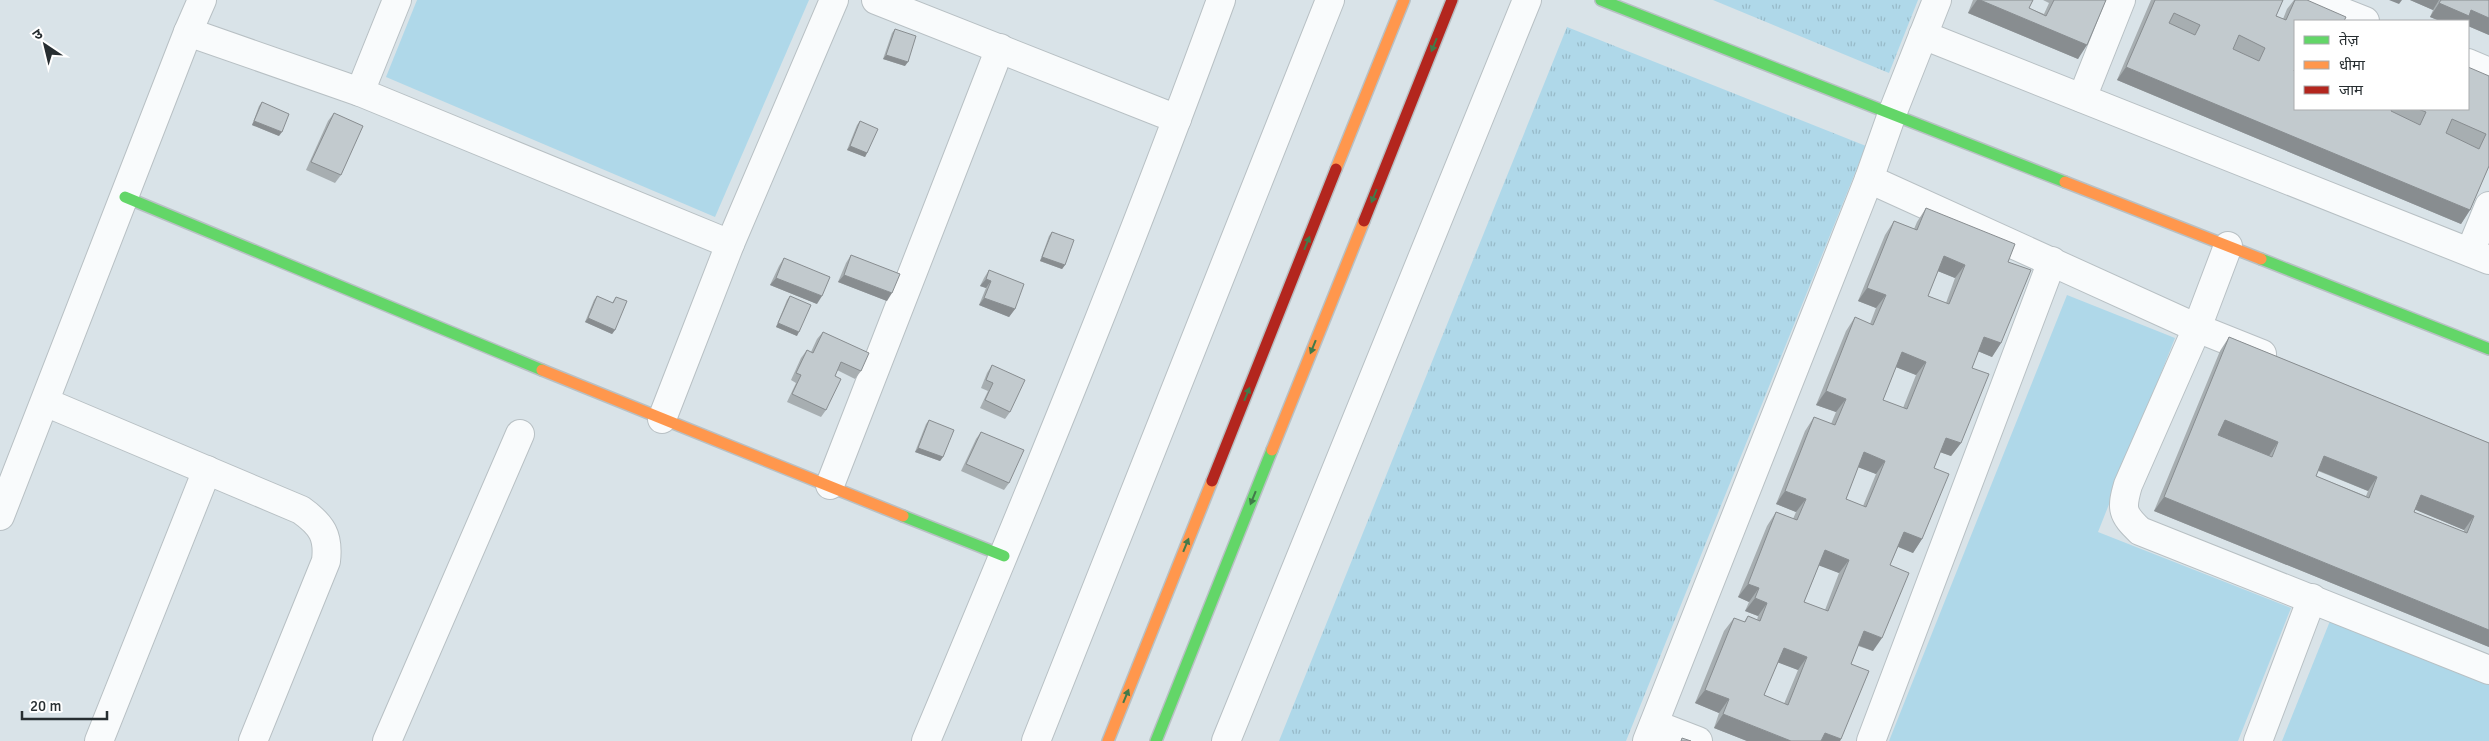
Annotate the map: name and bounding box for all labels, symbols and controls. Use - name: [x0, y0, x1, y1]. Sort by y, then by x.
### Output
- north arrow: [20, 20, 70, 70]
- legend: [2294, 20, 2469, 110]
- text: उ: [30, 25, 47, 44]
- text: तेज़: [2339, 31, 2360, 49]
- one-way arrow: [1430, 38, 1438, 53]
- text: धीमा: [2339, 56, 2366, 74]
- text: जाम: [2339, 81, 2364, 99]
- one-way arrow: [1369, 189, 1377, 203]
- one-way arrow: [1303, 235, 1311, 250]
- one-way arrow: [1309, 340, 1317, 354]
- one-way arrow: [1243, 387, 1251, 401]
- one-way arrow: [1249, 491, 1257, 505]
- one-way arrow: [1183, 538, 1191, 552]
- scale bar: [22, 688, 108, 720]
- one-way arrow: [1122, 688, 1130, 703]
- text: 20 m: [30, 697, 61, 715]

